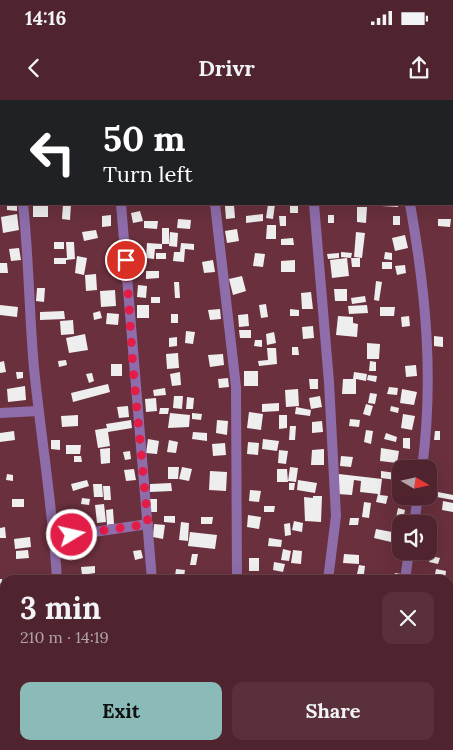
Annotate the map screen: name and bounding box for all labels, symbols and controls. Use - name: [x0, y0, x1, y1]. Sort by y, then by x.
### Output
- text: 14:16: [25, 6, 67, 30]
- icon: back: [20, 54, 48, 82]
- text: Drivr: [198, 54, 255, 82]
- icon: share: [405, 54, 433, 82]
- text: 50 m: [103, 116, 186, 161]
- icon: left: [20, 120, 85, 185]
- text: Turn left: [103, 160, 193, 188]
- pin: [105, 239, 147, 281]
- icon: arrive: [112, 246, 140, 274]
- north arrow: [392, 460, 438, 505]
- map controls: [392, 460, 437, 560]
- position arrow: [45, 508, 97, 560]
- button: sound: [392, 515, 437, 560]
- text: 3 min: [20, 589, 101, 627]
- button: close: [382, 592, 434, 644]
- text: 210 m · 14:19: [20, 627, 109, 647]
- button: Exit: [20, 682, 222, 740]
- button: Share: [232, 682, 434, 740]

